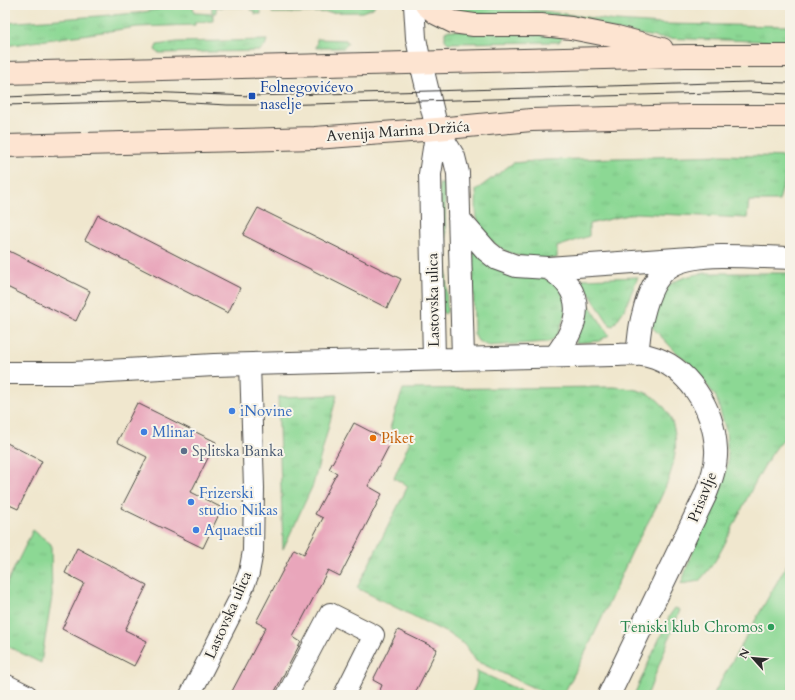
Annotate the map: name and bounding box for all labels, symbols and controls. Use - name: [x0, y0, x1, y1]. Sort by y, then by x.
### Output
- place label: Folnegovićevo naselje: [260, 77, 353, 114]
- marker: Folnegovićevo naselje: [247, 91, 257, 101]
- street label: Avenija Marina Držića: [326, 116, 471, 146]
- street label: Lastovska ulica: [422, 252, 444, 347]
- place label: iNovine: [240, 401, 292, 421]
- marker: iNovine: [227, 406, 237, 416]
- place label: Mlinar: [152, 422, 195, 442]
- marker: Mlinar: [139, 427, 149, 437]
- place label: Piket: [381, 428, 414, 448]
- marker: Piket: [368, 433, 378, 443]
- place label: Splitska Banka: [192, 441, 284, 461]
- marker: Splitska Banka: [179, 446, 189, 456]
- street label: Prisavlje: [683, 469, 721, 525]
- place label: Frizerski studio Nikas: [199, 483, 278, 520]
- marker: Frizerski studio Nikas: [186, 497, 196, 507]
- place label: Aquaestil: [204, 520, 262, 540]
- marker: Aquaestil: [191, 525, 201, 535]
- street label: Lastovska ulica: [200, 567, 256, 662]
- place label: Teniski klub Chromos: [620, 617, 763, 637]
- marker: Teniski klub Chromos: [766, 622, 776, 632]
- north arrow: [733, 638, 773, 678]
- text: N: [736, 646, 754, 661]

